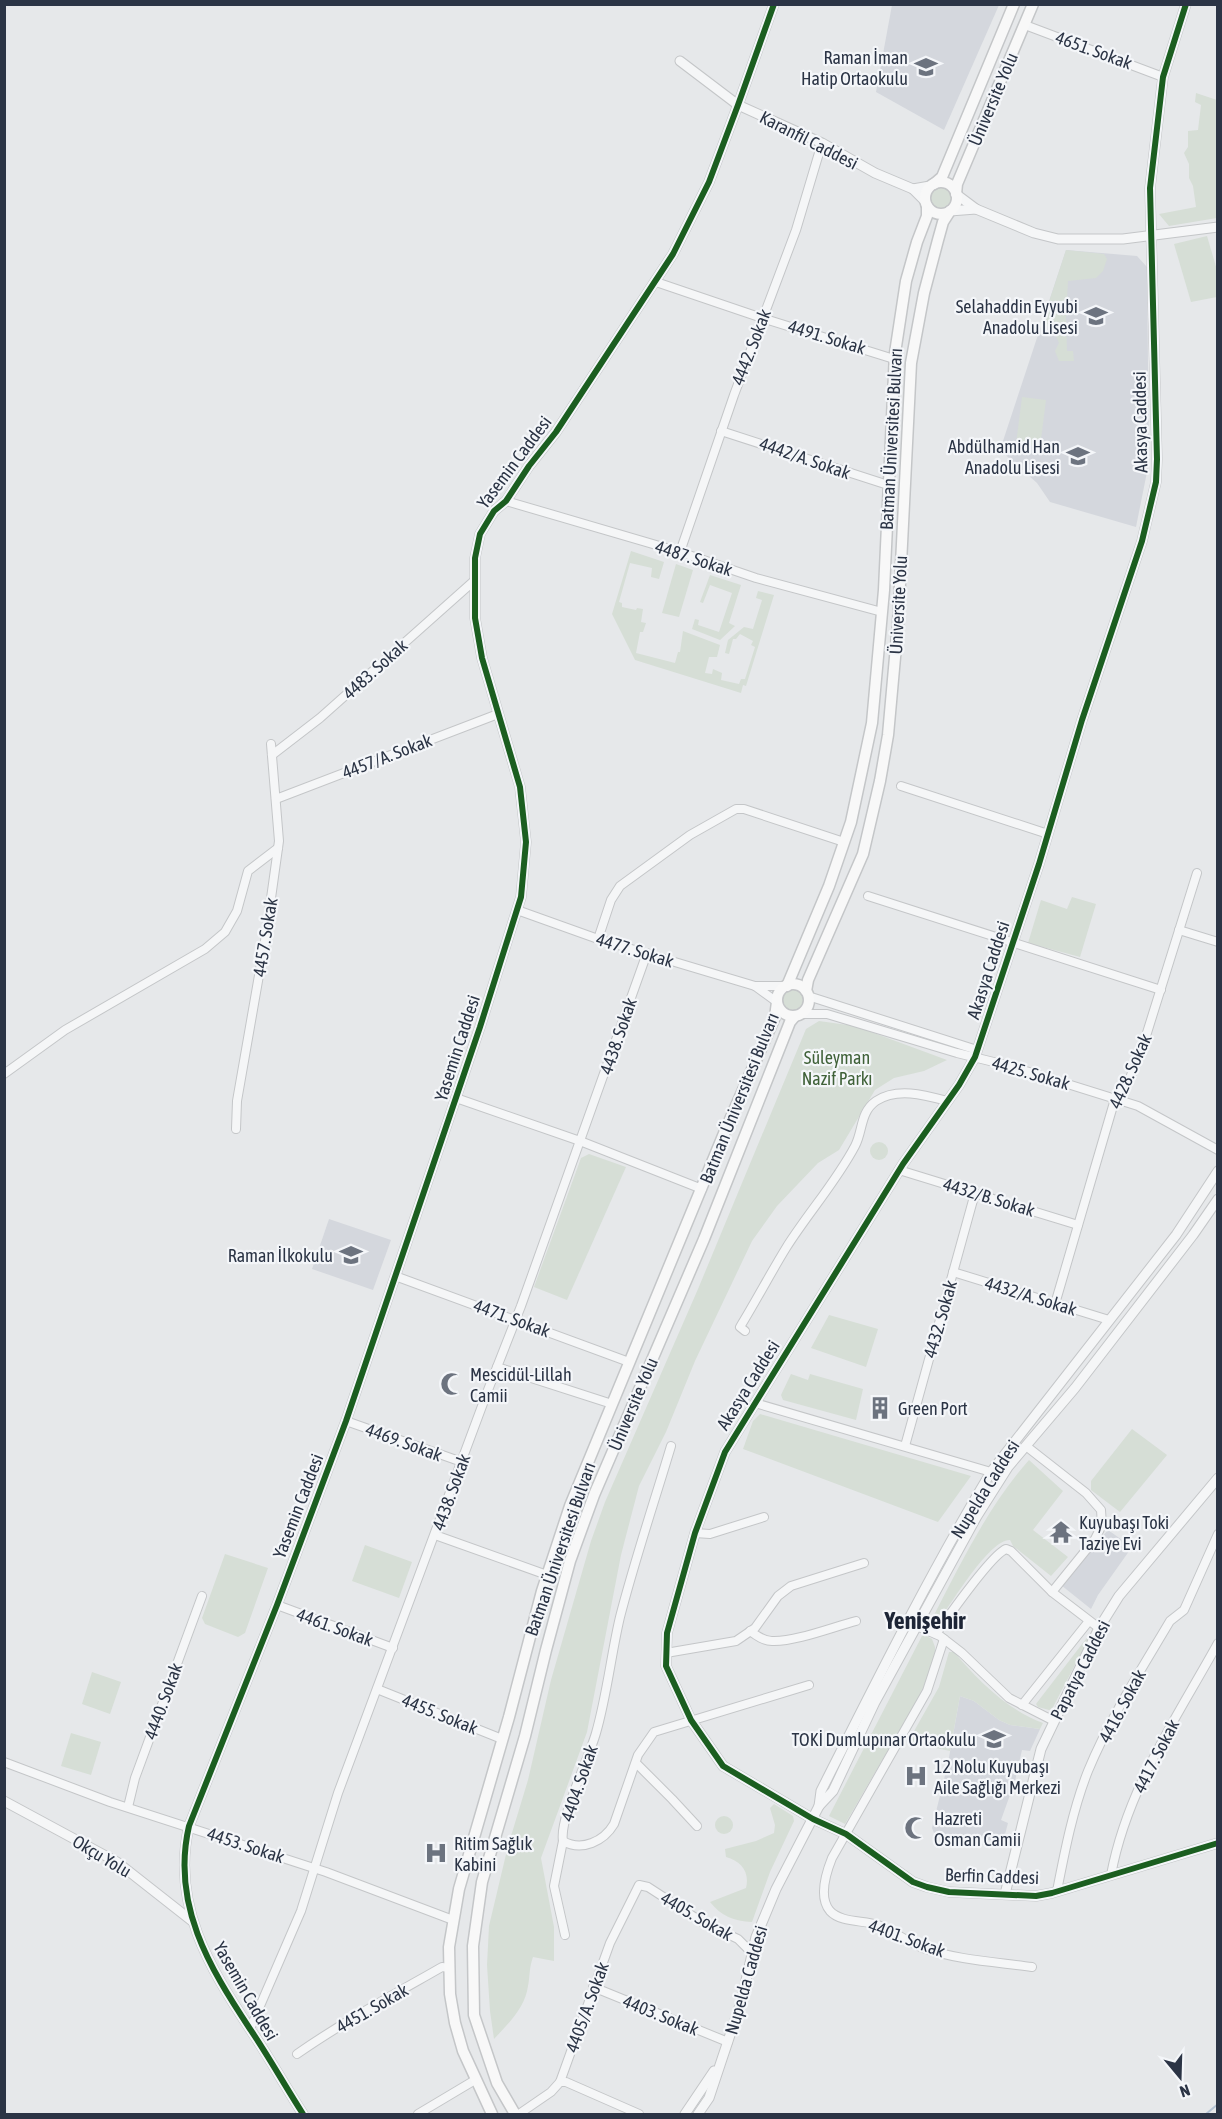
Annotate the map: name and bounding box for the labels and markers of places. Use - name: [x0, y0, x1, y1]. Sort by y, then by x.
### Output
- place label: Raman İman Hatip Ortaokulu: [801, 47, 908, 89]
- school or university icon: Raman İman Hatip Ortaokulu: [913, 54, 939, 80]
- place label: Selahaddin Eyyubi Anadolu Lisesi: [956, 296, 1078, 338]
- school or university icon: Selahaddin Eyyubi Anadolu Lisesi: [1083, 303, 1109, 329]
- place label: Abdülhamid Han Anadolu Lisesi: [948, 436, 1060, 478]
- school or university icon: Abdülhamid Han Anadolu Lisesi: [1065, 443, 1091, 469]
- school or university icon: Raman İlkokulu: [338, 1242, 364, 1268]
- place label: Raman İlkokulu: [228, 1245, 333, 1266]
- place label: Mescidül-Lillah Camii: [470, 1364, 572, 1406]
- mosque icon: Mescidül-Lillah Camii: [439, 1371, 465, 1397]
- building icon: Green Port: [867, 1395, 893, 1421]
- place label: Green Port: [898, 1398, 968, 1419]
- place label: Kuyubaşı Toki Taziye Evi: [1079, 1512, 1169, 1554]
- temple icon: Kuyubaşı Toki Taziye Evi: [1048, 1519, 1074, 1545]
- school or university icon: TOKİ Dumlupınar Ortaokulu: [981, 1726, 1007, 1752]
- place label: TOKİ Dumlupınar Ortaokulu: [792, 1729, 976, 1750]
- place label: 12 Nolu Kuyubaşı Aile Sağlığı Merkezi: [934, 1756, 1061, 1798]
- hospital icon: 12 Nolu Kuyubaşı Aile Sağlığı Merkezi: [903, 1763, 929, 1789]
- place label: Hazreti Osman Camii: [934, 1808, 1021, 1850]
- mosque icon: Hazreti Osman Camii: [903, 1815, 929, 1841]
- place label: Ritim Sağlık Kabini: [454, 1833, 532, 1875]
- hospital icon: Ritim Sağlık Kabini: [423, 1840, 449, 1866]

